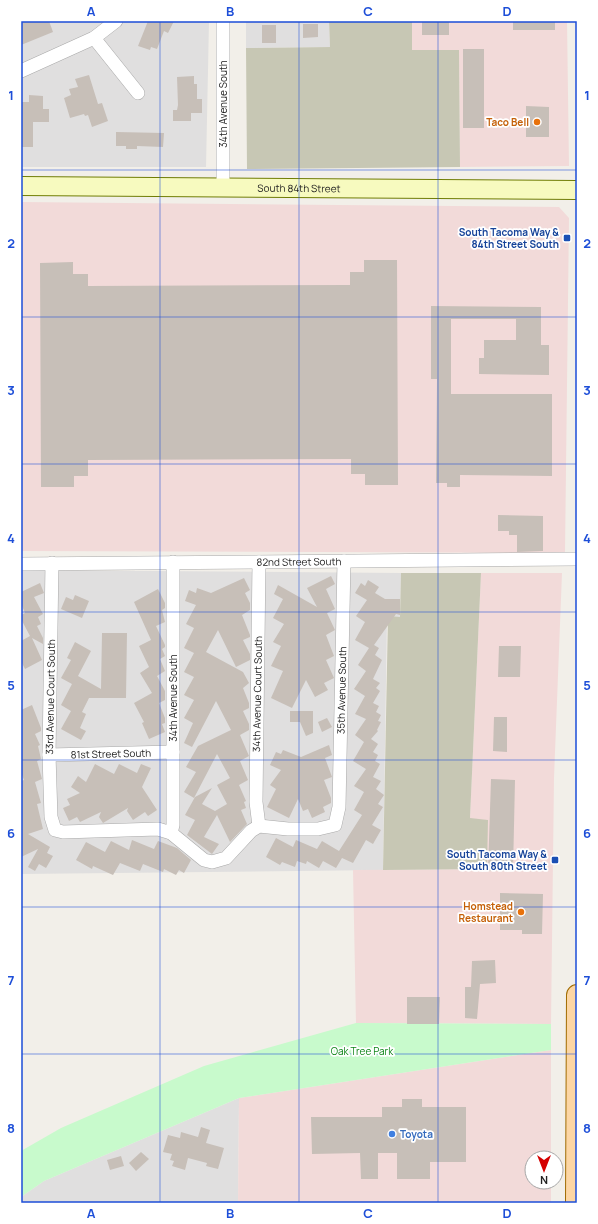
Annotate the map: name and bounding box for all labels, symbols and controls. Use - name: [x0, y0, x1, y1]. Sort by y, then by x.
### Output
- text: A: [87, 2, 96, 20]
- text: B: [226, 2, 234, 20]
- text: C: [363, 2, 373, 20]
- text: D: [502, 2, 512, 20]
- street label: 34th Avenue South: [216, 60, 230, 148]
- text: 1: [8, 86, 14, 104]
- text: 1: [584, 86, 590, 104]
- place label: Taco Bell: [486, 115, 529, 129]
- marker: Taco Bell: [532, 117, 542, 127]
- street label: South 84th Street: [257, 181, 341, 195]
- place label: South Tacoma Way & 84th Street South: [459, 225, 559, 251]
- marker: South Tacoma Way & 84th Street South: [562, 233, 572, 243]
- text: 2: [7, 234, 15, 252]
- text: 2: [583, 234, 591, 252]
- text: 3: [7, 381, 15, 399]
- text: 3: [583, 381, 591, 399]
- text: 4: [7, 529, 15, 547]
- text: 4: [583, 529, 591, 547]
- street label: 82nd Street South: [256, 554, 342, 569]
- street label: 34th Avenue Court South: [249, 636, 265, 752]
- street label: 33rd Avenue Court South: [42, 639, 58, 755]
- street label: 35th Avenue South: [333, 646, 349, 734]
- street label: 34th Avenue South: [166, 654, 180, 742]
- text: 5: [7, 676, 15, 694]
- text: 5: [583, 676, 591, 694]
- street label: 81st Street South: [71, 746, 151, 761]
- text: 6: [7, 824, 15, 842]
- text: 6: [583, 824, 591, 842]
- place label: South Tacoma Way & South 80th Street: [447, 847, 547, 873]
- marker: South Tacoma Way & South 80th Street: [550, 855, 560, 865]
- place label: Homstead Restaurant: [458, 899, 513, 925]
- marker: Homstead Restaurant: [516, 907, 526, 917]
- text: 7: [8, 971, 15, 989]
- text: 7: [584, 971, 591, 989]
- park label: Oak Tree Park: [331, 1044, 394, 1058]
- text: 8: [7, 1119, 15, 1137]
- text: 8: [583, 1119, 591, 1137]
- place label: Toyota: [400, 1127, 433, 1141]
- marker: Toyota: [387, 1129, 397, 1139]
- north arrow: [524, 1150, 564, 1190]
- text: N: [540, 1173, 548, 1188]
- text: A: [87, 1204, 96, 1222]
- text: B: [226, 1204, 234, 1222]
- text: C: [363, 1204, 373, 1222]
- text: D: [502, 1204, 512, 1222]

